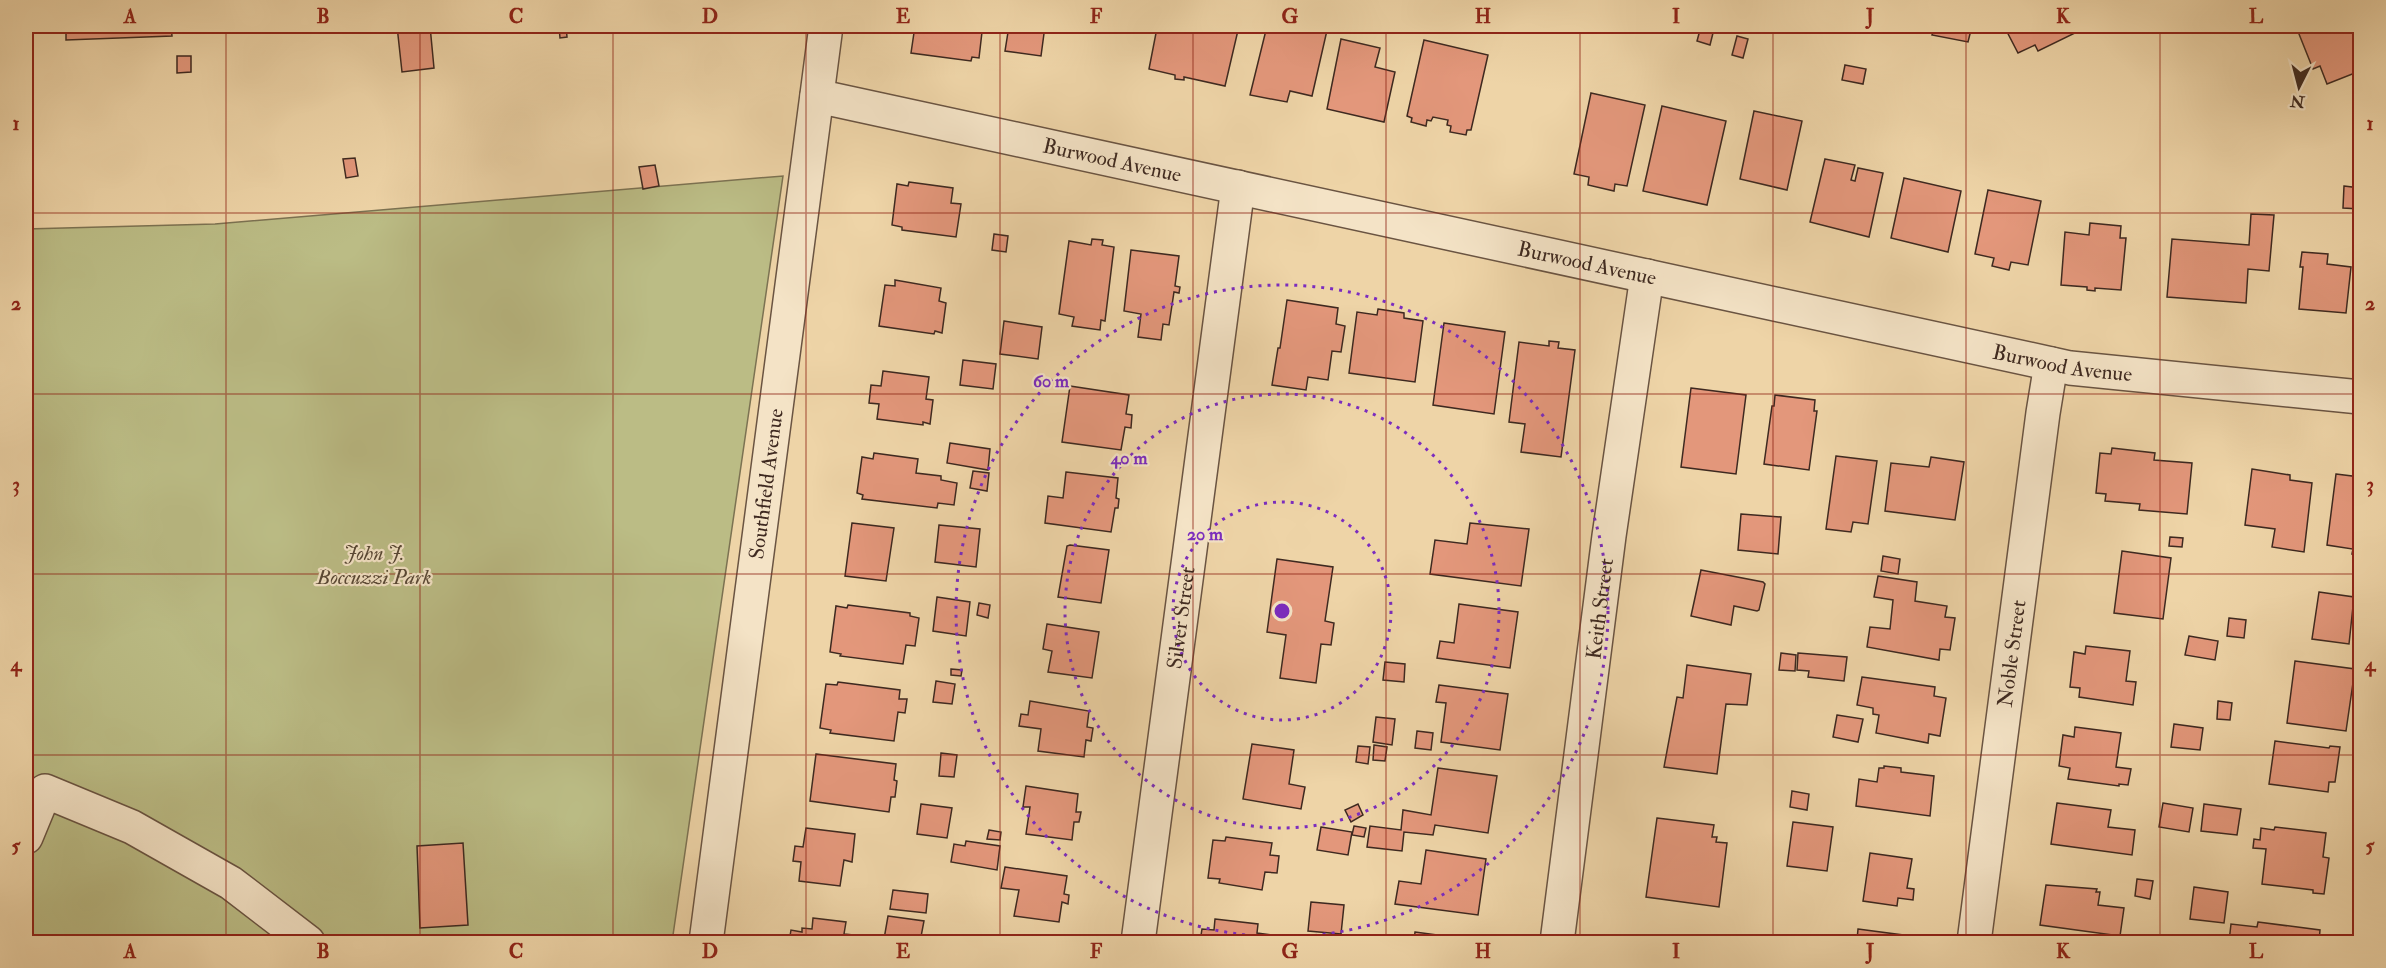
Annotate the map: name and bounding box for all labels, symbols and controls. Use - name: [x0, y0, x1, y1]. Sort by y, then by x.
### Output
- text: A: [123, 4, 137, 29]
- text: B: [316, 4, 330, 29]
- text: C: [509, 4, 523, 29]
- text: D: [702, 4, 718, 29]
- text: E: [896, 4, 911, 29]
- text: F: [1090, 4, 1103, 29]
- text: G: [1282, 4, 1299, 29]
- text: H: [1475, 4, 1491, 29]
- text: I: [1672, 4, 1680, 29]
- text: J: [1865, 4, 1874, 29]
- text: K: [2056, 4, 2071, 29]
- text: L: [2249, 4, 2264, 29]
- north arrow: [2269, 57, 2329, 117]
- text: N: [2289, 90, 2307, 112]
- text: 1: [12, 111, 20, 136]
- text: 1: [2366, 111, 2374, 136]
- street label: Burwood Avenue: [1040, 132, 1184, 189]
- street label: Burwood Avenue: [1515, 235, 1659, 292]
- text: 2: [11, 291, 21, 316]
- text: 2: [2365, 291, 2375, 316]
- street label: Burwood Avenue: [1990, 339, 2134, 388]
- text: 60 m: [1033, 370, 1070, 393]
- street label: Southfield Avenue: [743, 407, 790, 561]
- text: 40 m: [1110, 447, 1148, 470]
- text: 3: [12, 472, 20, 497]
- text: 3: [2366, 472, 2374, 497]
- text: 20 m: [1187, 523, 1224, 546]
- park label: John J. Boccuzzi Park: [316, 540, 431, 591]
- street label: Keith Street: [1580, 557, 1620, 661]
- street label: Silver Street: [1161, 565, 1202, 671]
- street label: Noble Street: [1992, 598, 2033, 709]
- centre of rings: [1272, 601, 1292, 621]
- text: 4: [10, 652, 23, 677]
- text: 4: [2364, 652, 2377, 677]
- text: 5: [12, 833, 22, 858]
- text: 5: [2366, 833, 2376, 858]
- text: A: [123, 939, 137, 964]
- text: B: [316, 939, 330, 964]
- text: C: [509, 939, 523, 964]
- text: D: [702, 939, 718, 964]
- text: E: [896, 939, 911, 964]
- text: F: [1090, 939, 1103, 964]
- text: G: [1282, 939, 1299, 964]
- text: H: [1475, 939, 1491, 964]
- text: I: [1672, 939, 1680, 964]
- text: J: [1865, 939, 1874, 964]
- text: K: [2056, 939, 2071, 964]
- text: L: [2249, 939, 2264, 964]

